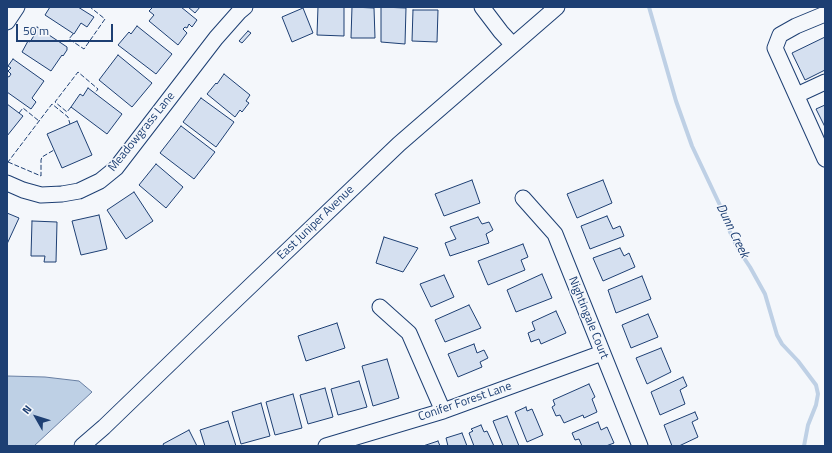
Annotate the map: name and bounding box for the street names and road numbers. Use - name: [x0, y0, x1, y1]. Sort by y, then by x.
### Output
- street label: Meadowgrass Lane: [106, 89, 178, 175]
- street label: East Juniper Avenue: [275, 183, 357, 263]
- street label: Nightingale Court: [565, 275, 611, 361]
- street label: Conifer Forest Lane: [416, 379, 514, 425]

